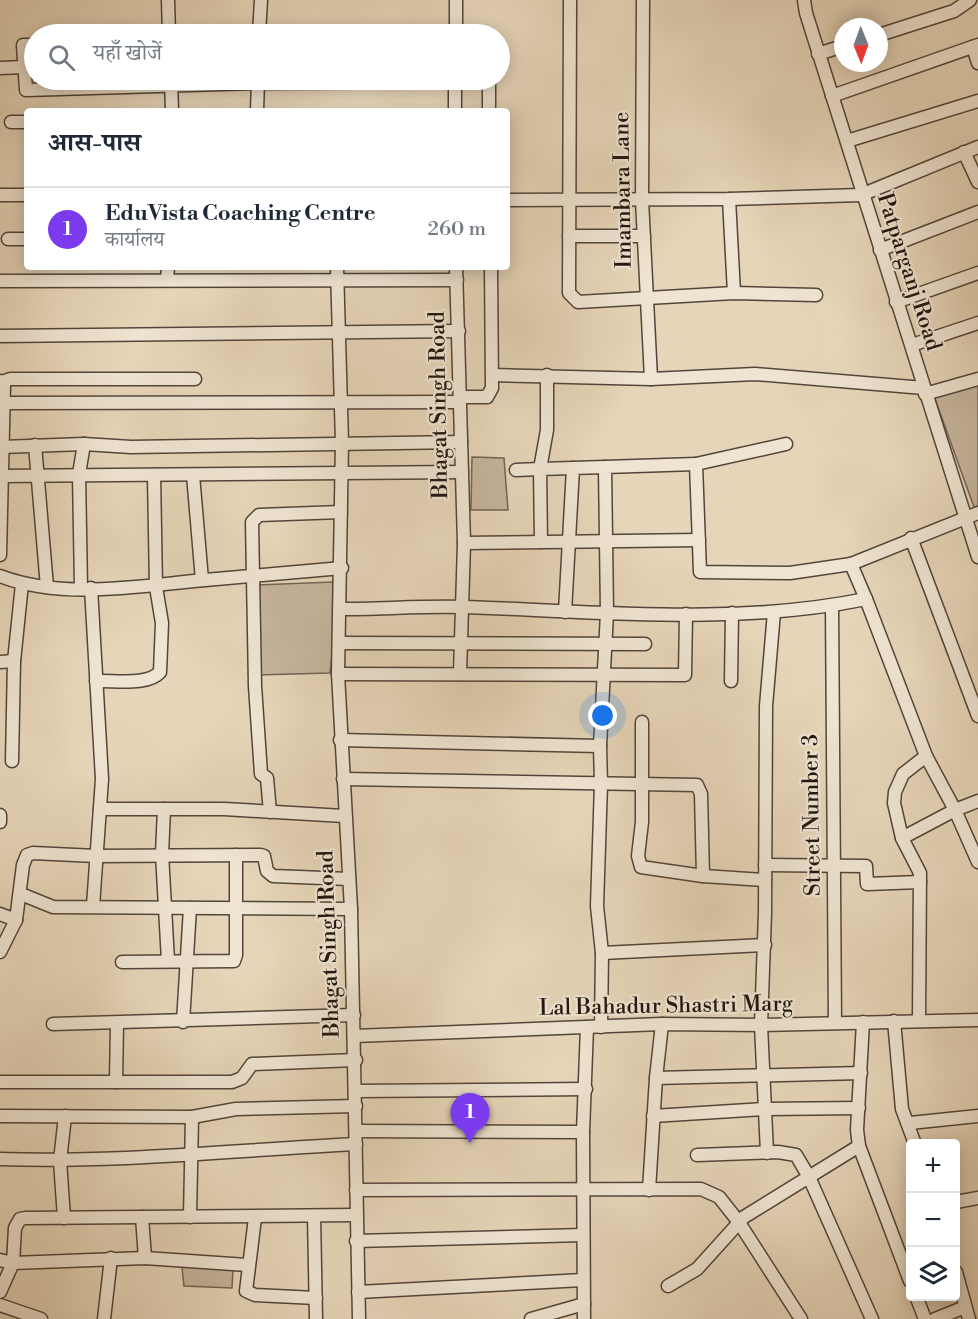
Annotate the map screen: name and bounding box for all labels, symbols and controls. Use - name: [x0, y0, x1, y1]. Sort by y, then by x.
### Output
- north arrow: [834, 18, 888, 72]
- search box: [24, 24, 510, 90]
- text: यहाँ खोजें: [93, 40, 162, 67]
- icon: search: [45, 41, 78, 74]
- street label: Imambara Lane: [608, 111, 638, 269]
- text: आस-पास: [48, 127, 141, 159]
- street label: Patparganj Road: [871, 190, 947, 355]
- text: EduVista Coaching Centre: [105, 200, 376, 227]
- text: 1: [63, 217, 72, 242]
- text: 260 m: [428, 217, 486, 242]
- text: कार्यालय: [105, 228, 164, 253]
- street label: Bhagat Singh Road: [424, 310, 454, 500]
- your location: [588, 701, 617, 730]
- street label: Street Number 3: [797, 734, 827, 896]
- street label: Bhagat Singh Road: [312, 849, 346, 1039]
- street label: Lal Bahadur Shastri Marg: [539, 990, 794, 1022]
- pin: 1: [450, 1094, 490, 1143]
- map controls: [906, 1139, 960, 1301]
- button: +: [906, 1139, 960, 1193]
- button: −: [906, 1193, 960, 1247]
- button: layers: [906, 1247, 960, 1301]

